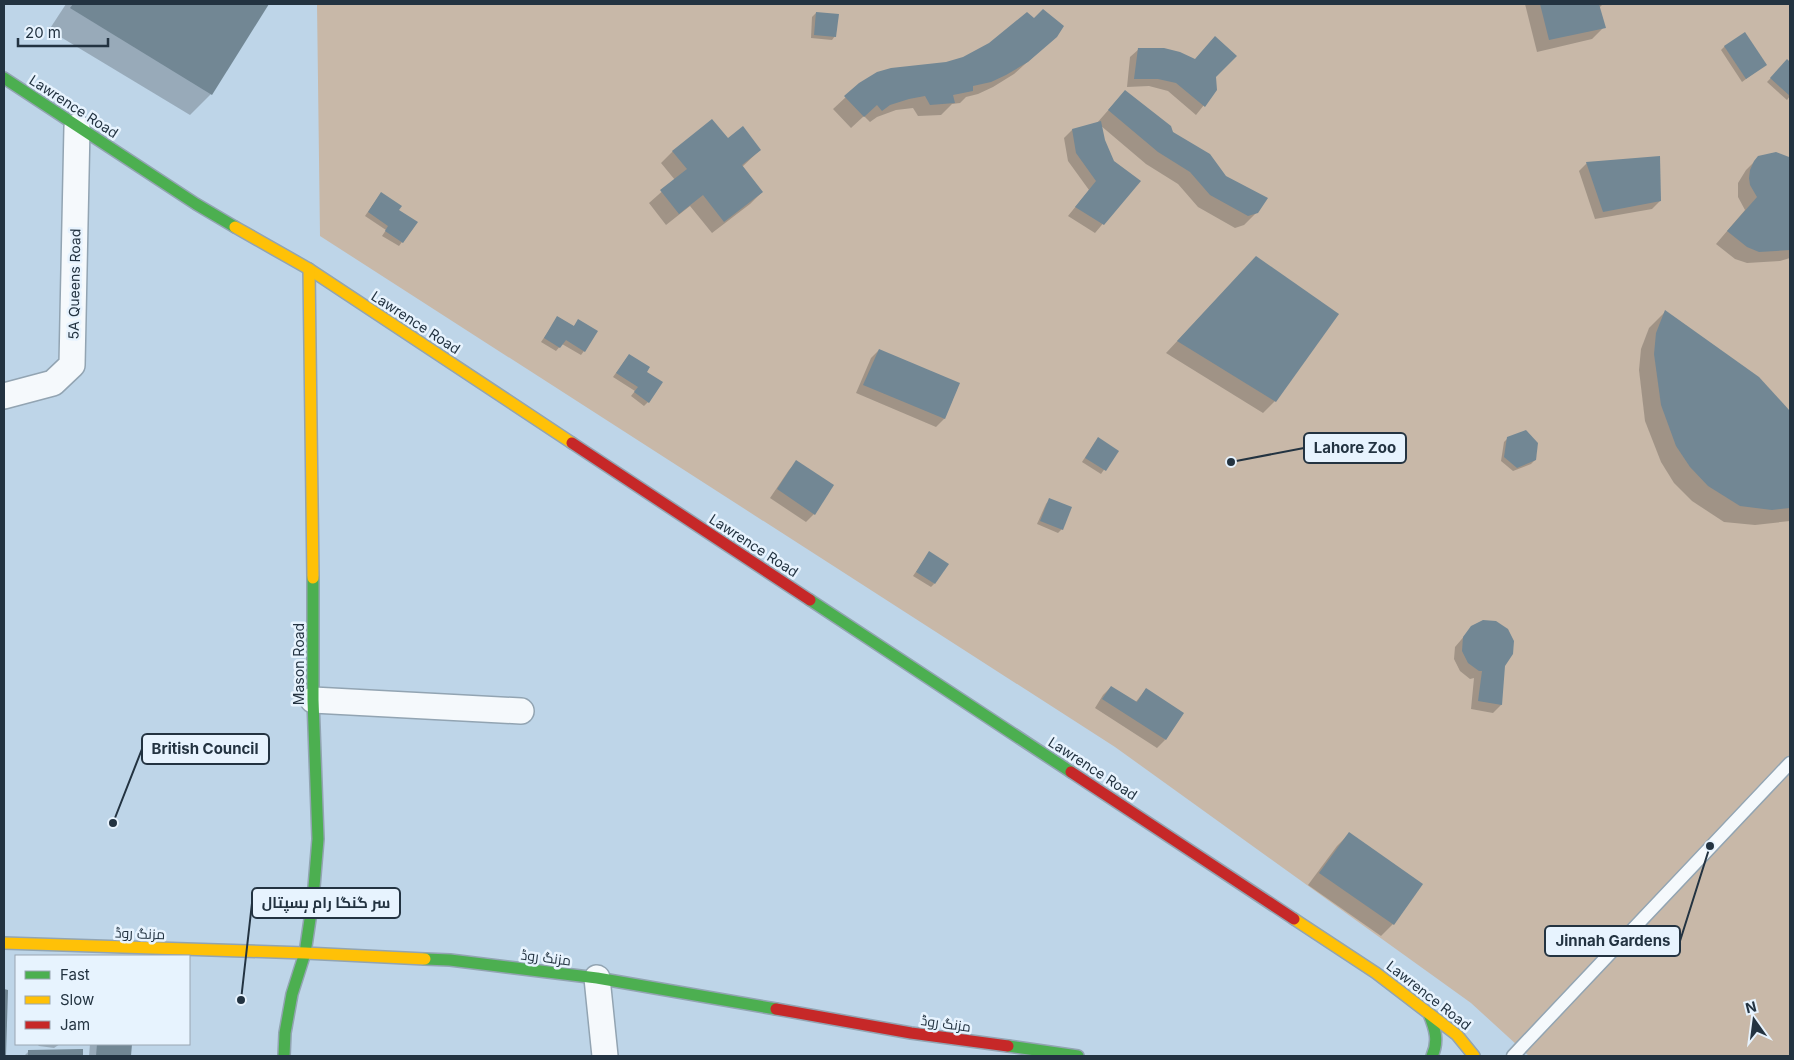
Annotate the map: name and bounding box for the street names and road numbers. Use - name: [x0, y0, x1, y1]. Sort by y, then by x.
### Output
- street label: Lawrence Road: [26, 71, 122, 141]
- street label: 5A Queens Road: [65, 228, 83, 340]
- street label: Lawrence Road: [368, 287, 464, 357]
- street label: Lawrence Road: [706, 510, 802, 580]
- street label: Mason Road: [290, 623, 307, 705]
- street label: Lawrence Road: [1045, 733, 1141, 803]
- street label: مزنگ روڈ: [115, 924, 165, 942]
- street label: مزنگ روڈ: [520, 945, 572, 969]
- street label: Lawrence Road: [1383, 957, 1475, 1033]
- street label: مزنگ روڈ: [920, 1011, 972, 1035]

